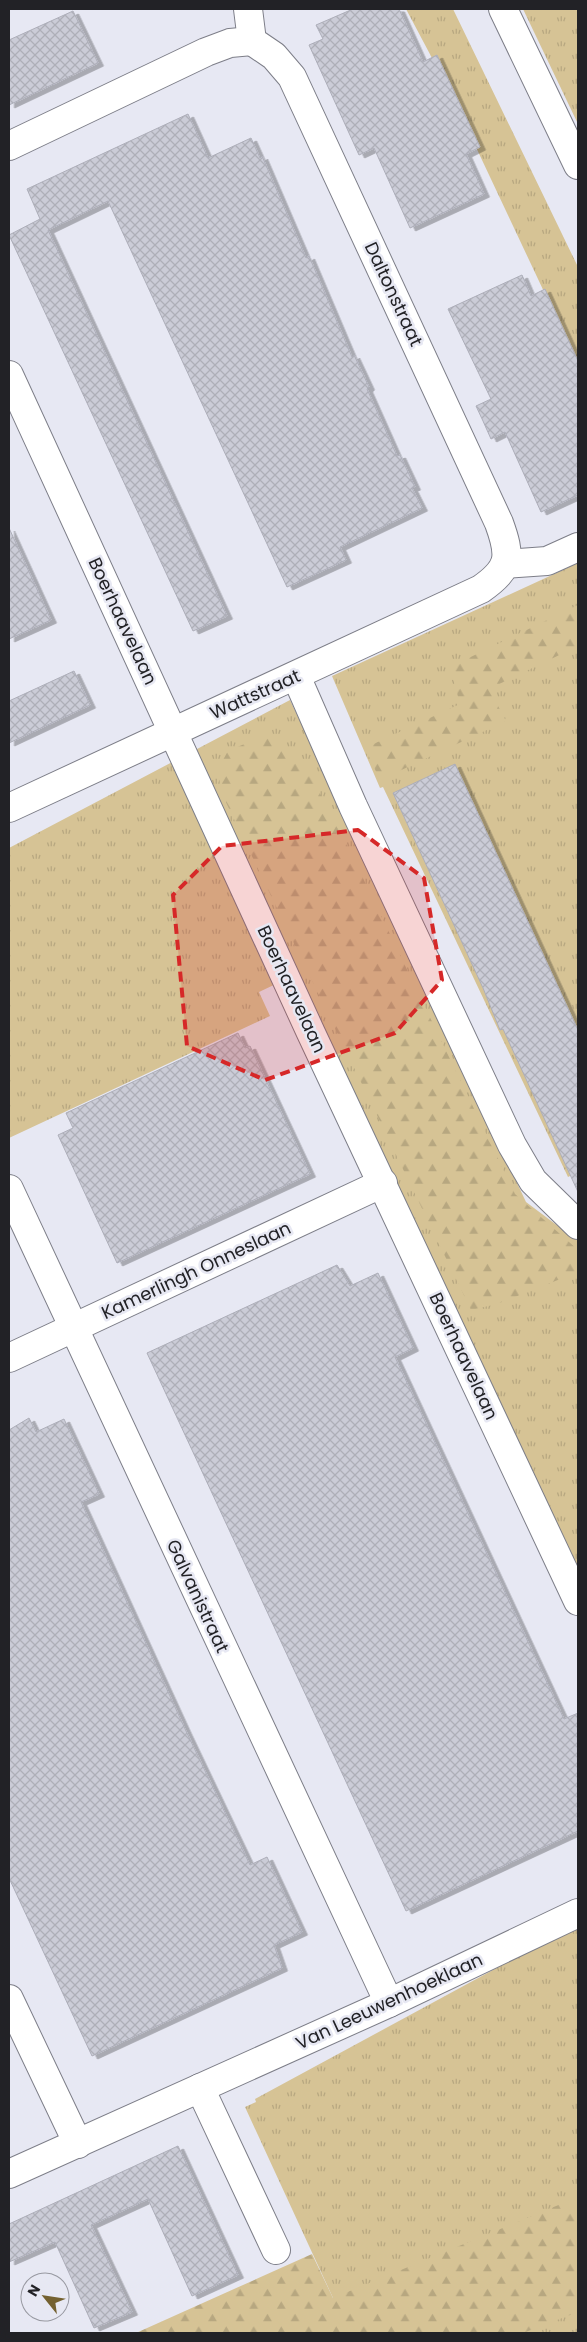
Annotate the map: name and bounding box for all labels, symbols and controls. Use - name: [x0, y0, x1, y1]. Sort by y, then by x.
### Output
- street label: Daltonstraat: [359, 238, 429, 350]
- street label: Boerhaavelaan: [83, 553, 163, 689]
- street label: Wattstraat: [206, 663, 304, 725]
- street label: Boerhaavelaan: [252, 921, 332, 1057]
- street label: Kamerlingh Onneslaan: [97, 1215, 295, 1325]
- street label: Boerhaavelaan: [424, 1288, 504, 1424]
- street label: Galvanistraat: [161, 1535, 235, 1657]
- street label: Van Leeuwenhoeklaan: [292, 1947, 486, 2055]
- north arrow: [20, 2272, 70, 2322]
- text: N: [22, 2281, 45, 2300]

